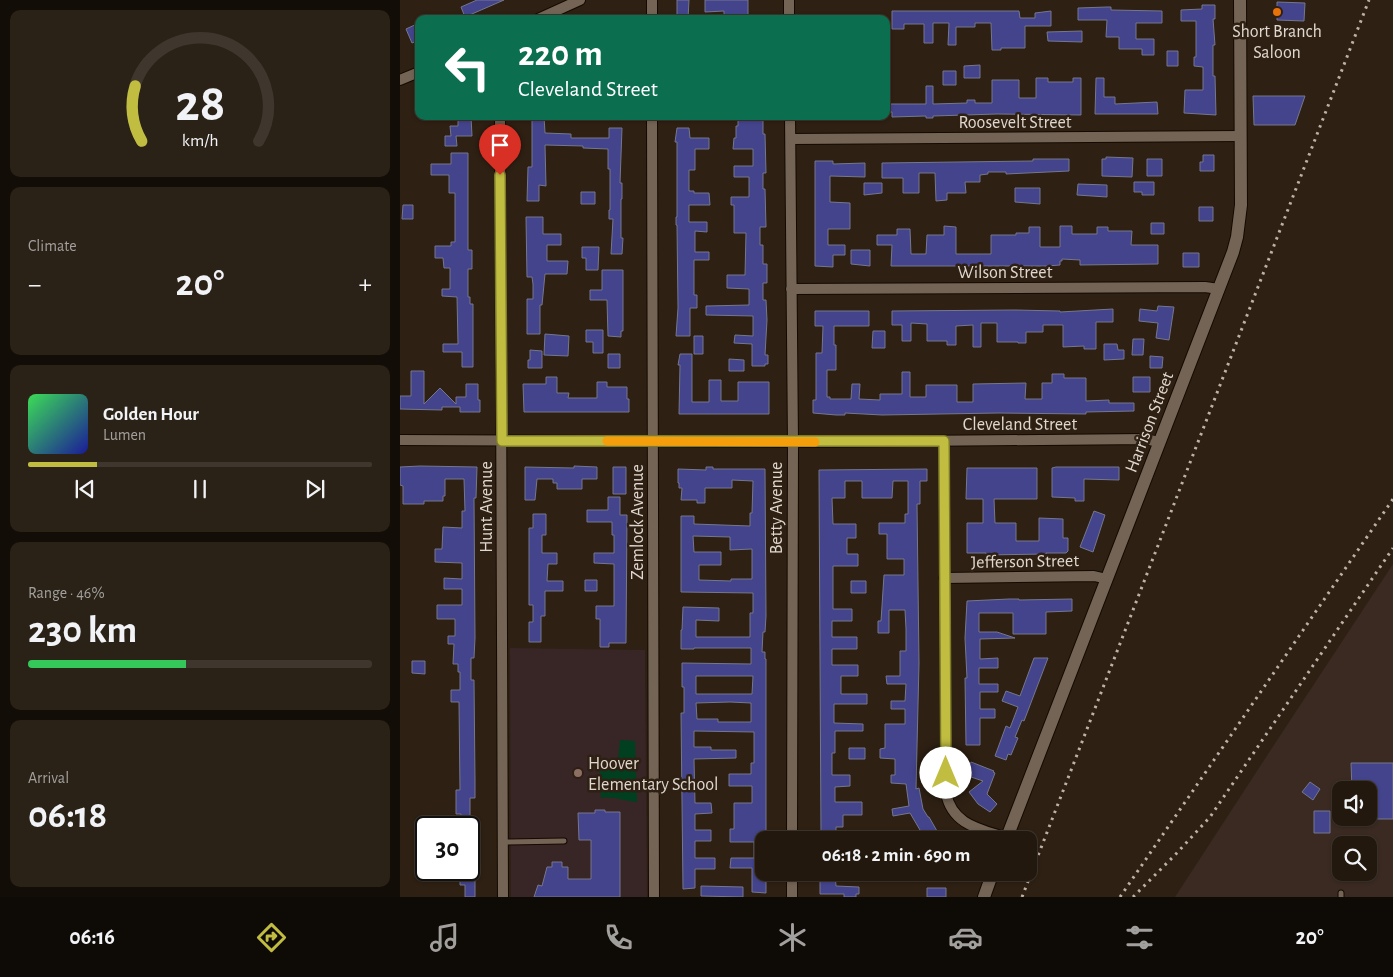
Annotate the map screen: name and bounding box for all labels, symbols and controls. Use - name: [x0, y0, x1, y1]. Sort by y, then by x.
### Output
- marker: Short Branch Saloon: [1271, 6, 1283, 18]
- place label: Short Branch Saloon: [1232, 23, 1322, 62]
- icon: left: [435, 35, 500, 100]
- text: 220 m: [518, 37, 603, 72]
- text: 28: [175, 78, 225, 130]
- text: Cleveland Street: [518, 78, 658, 100]
- street label: Roosevelt Street: [958, 114, 1072, 132]
- pin: [479, 124, 521, 175]
- icon: arrive: [486, 131, 514, 159]
- text: km/h: [182, 132, 218, 150]
- text: Climate: [28, 238, 77, 254]
- street label: Wilson Street: [958, 264, 1053, 282]
- text: 20°: [176, 265, 224, 303]
- text: −: [28, 271, 41, 299]
- text: +: [359, 271, 372, 299]
- street label: Harrison Street: [1123, 369, 1177, 475]
- text: Golden Hour: [103, 405, 199, 424]
- street label: Cleveland Street: [963, 416, 1077, 434]
- text: Lumen: [103, 427, 146, 443]
- street label: Hunt Avenue: [478, 461, 496, 553]
- street label: Betty Avenue: [768, 462, 786, 554]
- street label: Zemlock Avenue: [629, 464, 647, 580]
- icon: previous: [71, 475, 99, 503]
- icon: pause: [186, 475, 214, 503]
- icon: next: [301, 475, 329, 503]
- street label: Jefferson Street: [971, 552, 1079, 572]
- text: Range · 46%: [28, 585, 105, 601]
- text: 230 km: [28, 612, 137, 650]
- position arrow: [919, 746, 971, 798]
- place label: Hoover Elementary School: [588, 755, 719, 794]
- marker: Hoover Elementary School: [572, 767, 584, 779]
- text: Arrival: [28, 770, 69, 786]
- map controls: [1332, 781, 1377, 881]
- button: sound: [1332, 781, 1377, 826]
- text: 06:18: [28, 797, 107, 835]
- speed limit sign: 30: [415, 816, 480, 881]
- button: search: [1332, 836, 1377, 881]
- text: 06:18 · 2 min · 690 m: [822, 846, 970, 865]
- icon: directions: [254, 920, 289, 955]
- icon: music: [427, 920, 462, 955]
- icon: phone: [601, 920, 636, 955]
- icon: climate: [775, 920, 810, 955]
- icon: car: [948, 920, 983, 955]
- icon: filters: [1122, 920, 1157, 955]
- text: 06:16: [69, 926, 115, 948]
- text: 20°: [1295, 926, 1324, 948]

